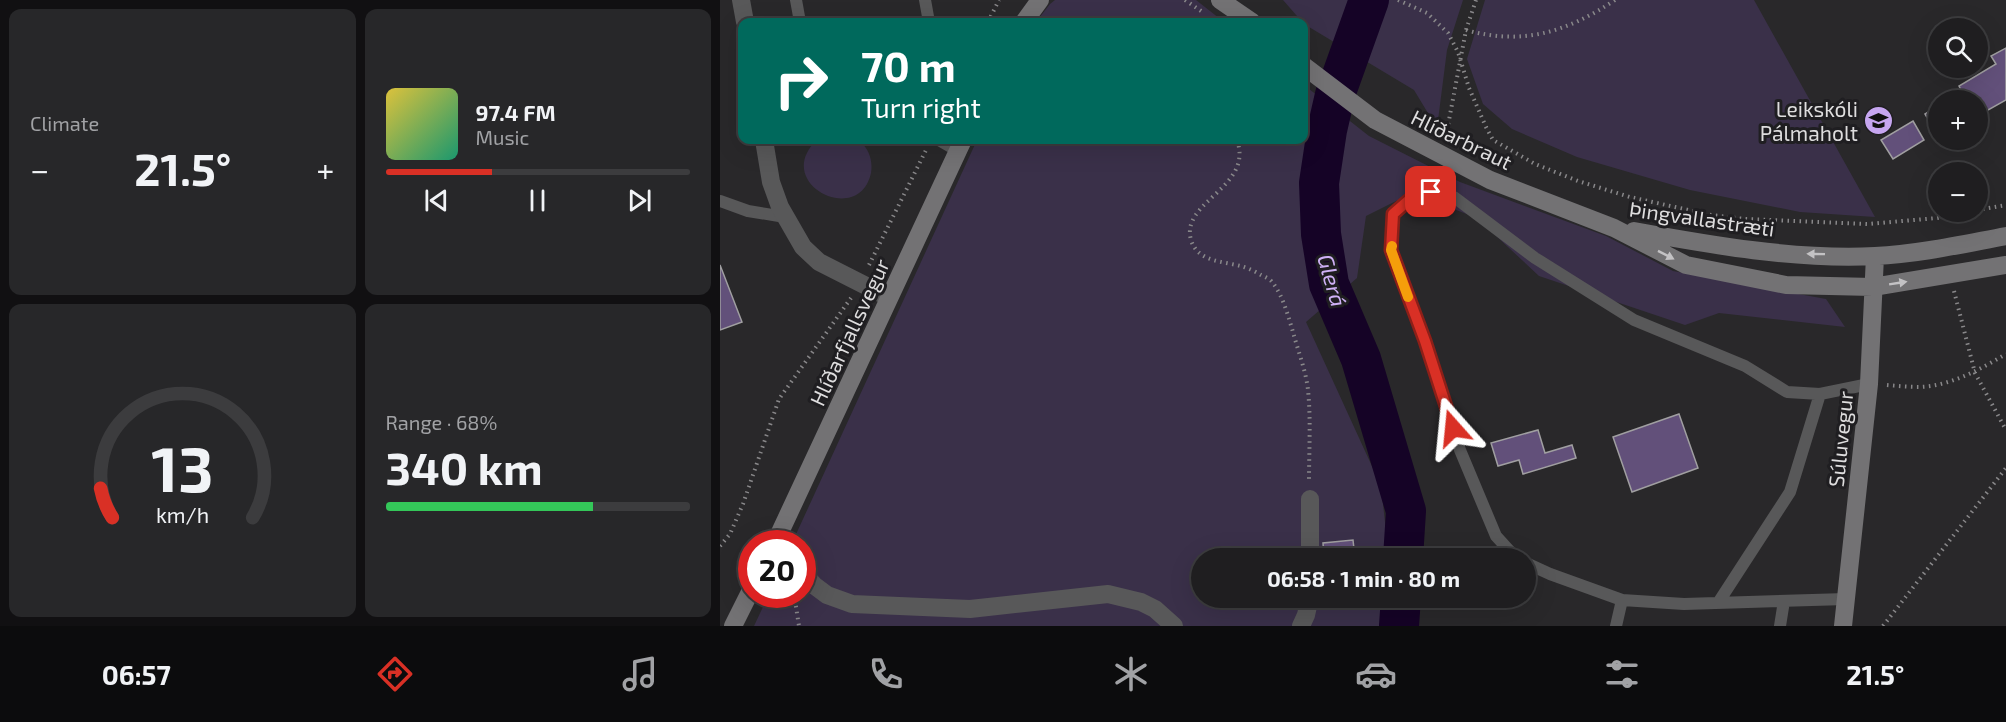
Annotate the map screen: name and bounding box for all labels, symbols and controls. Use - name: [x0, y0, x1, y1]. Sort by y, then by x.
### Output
- map controls: [1928, 18, 1988, 222]
- button: search: [1928, 18, 1988, 78]
- text: 70 m: [861, 40, 956, 90]
- icon: right: [762, 42, 840, 120]
- button: +: [1928, 90, 1988, 150]
- text: Turn right: [861, 91, 981, 123]
- place label: Leikskóli Pálmaholt: [1760, 96, 1858, 145]
- text: 97.4 FM: [476, 99, 556, 125]
- street label: Hlíðarbraut: [1408, 104, 1516, 174]
- school or university icon: Leikskóli Pálmaholt: [1863, 104, 1895, 136]
- text: Climate: [30, 111, 99, 135]
- text: Music: [476, 125, 529, 149]
- text: 21.5°: [134, 141, 231, 195]
- text: −: [30, 149, 49, 189]
- text: +: [316, 149, 334, 189]
- button: −: [1928, 162, 1988, 222]
- pin: [1405, 166, 1456, 217]
- icon: arrive: [1414, 175, 1447, 208]
- icon: previous: [420, 184, 453, 217]
- icon: pause: [521, 184, 554, 217]
- icon: next: [623, 184, 656, 217]
- street label: Þingvallastræti: [1628, 195, 1776, 241]
- one-way arrow: [1658, 250, 1675, 259]
- one-way arrow: [1807, 250, 1826, 259]
- water label: Glerá: [1313, 251, 1353, 309]
- street label: Hlíðarfjallsvegur: [804, 254, 895, 410]
- one-way arrow: [1889, 278, 1908, 287]
- street label: Súluvegur: [1823, 389, 1858, 488]
- position arrow: [1421, 396, 1485, 460]
- text: Range · 68%: [386, 410, 497, 434]
- text: 13: [151, 430, 213, 505]
- text: 340 km: [386, 440, 543, 494]
- text: km/h: [156, 502, 209, 527]
- speed limit sign: 20: [738, 530, 816, 608]
- text: 06:58 · 1 min · 80 m: [1267, 565, 1460, 591]
- icon: directions: [374, 653, 416, 695]
- icon: music: [619, 653, 661, 695]
- icon: phone: [865, 653, 907, 695]
- icon: climate: [1110, 653, 1152, 695]
- icon: car: [1355, 653, 1397, 695]
- icon: filters: [1601, 653, 1643, 695]
- text: 06:57: [102, 658, 171, 690]
- text: 21.5°: [1846, 658, 1904, 690]

